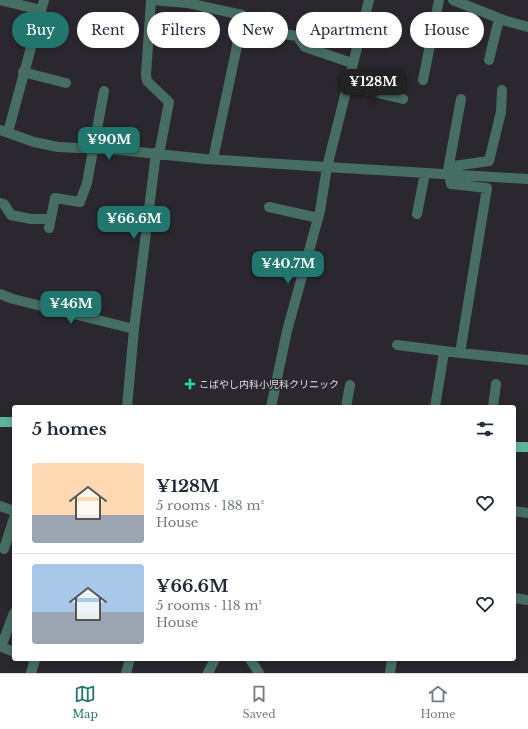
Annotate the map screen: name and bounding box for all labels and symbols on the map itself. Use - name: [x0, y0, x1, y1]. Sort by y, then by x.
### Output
- pin: ¥128M: [345, 69, 401, 103]
- pin: ¥90M: [85, 127, 133, 161]
- pin: ¥66.6M: [101, 206, 167, 240]
- pin: ¥40.7M: [255, 251, 321, 285]
- pin: ¥46M: [47, 291, 95, 325]
- marker: こばやし内科小児科クリニック: [184, 378, 196, 390]
- place label: こばやし内科小児科クリニック: [199, 378, 339, 391]

